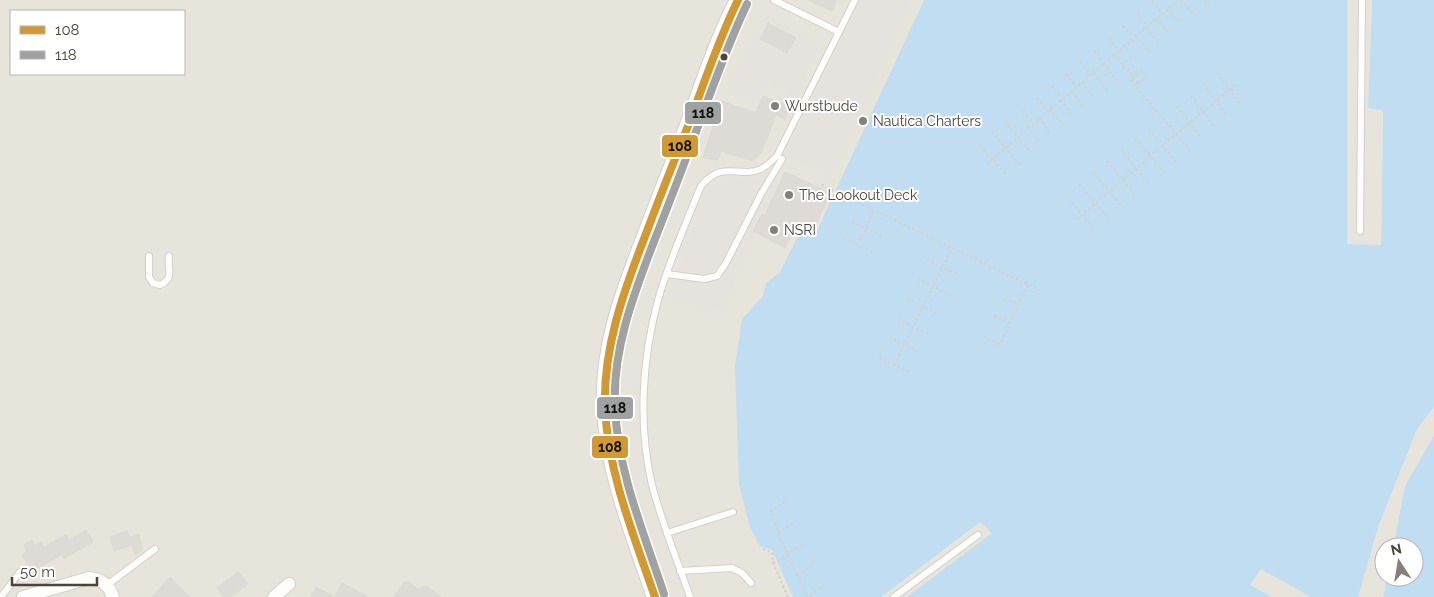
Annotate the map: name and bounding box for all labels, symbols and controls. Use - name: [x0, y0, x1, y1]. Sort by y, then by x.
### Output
- legend: [10, 10, 185, 75]
- text: 108: [55, 21, 80, 39]
- text: 118: [55, 46, 77, 64]
- unlabelled marker: [719, 52, 729, 62]
- place label: Wurstbude: [785, 98, 858, 114]
- marker: Wurstbude: [769, 100, 781, 112]
- line badge: 118: [684, 101, 722, 125]
- text: 118: [692, 105, 714, 121]
- place label: Nautica Charters: [873, 113, 981, 129]
- marker: Nautica Charters: [857, 115, 869, 127]
- line badge: 108: [661, 134, 699, 158]
- text: 108: [668, 138, 692, 154]
- place label: The Lookout Deck: [799, 187, 918, 203]
- marker: The Lookout Deck: [783, 189, 795, 201]
- place label: NSRI: [784, 222, 816, 238]
- marker: NSRI: [768, 224, 780, 236]
- line badge: 118: [596, 396, 634, 420]
- text: 118: [604, 400, 626, 416]
- line badge: 108: [591, 435, 629, 459]
- text: 108: [598, 439, 622, 455]
- north arrow: [1374, 537, 1424, 587]
- text: N: [1389, 540, 1403, 558]
- scale bar: [12, 554, 98, 586]
- text: 50 m: [20, 563, 55, 581]

